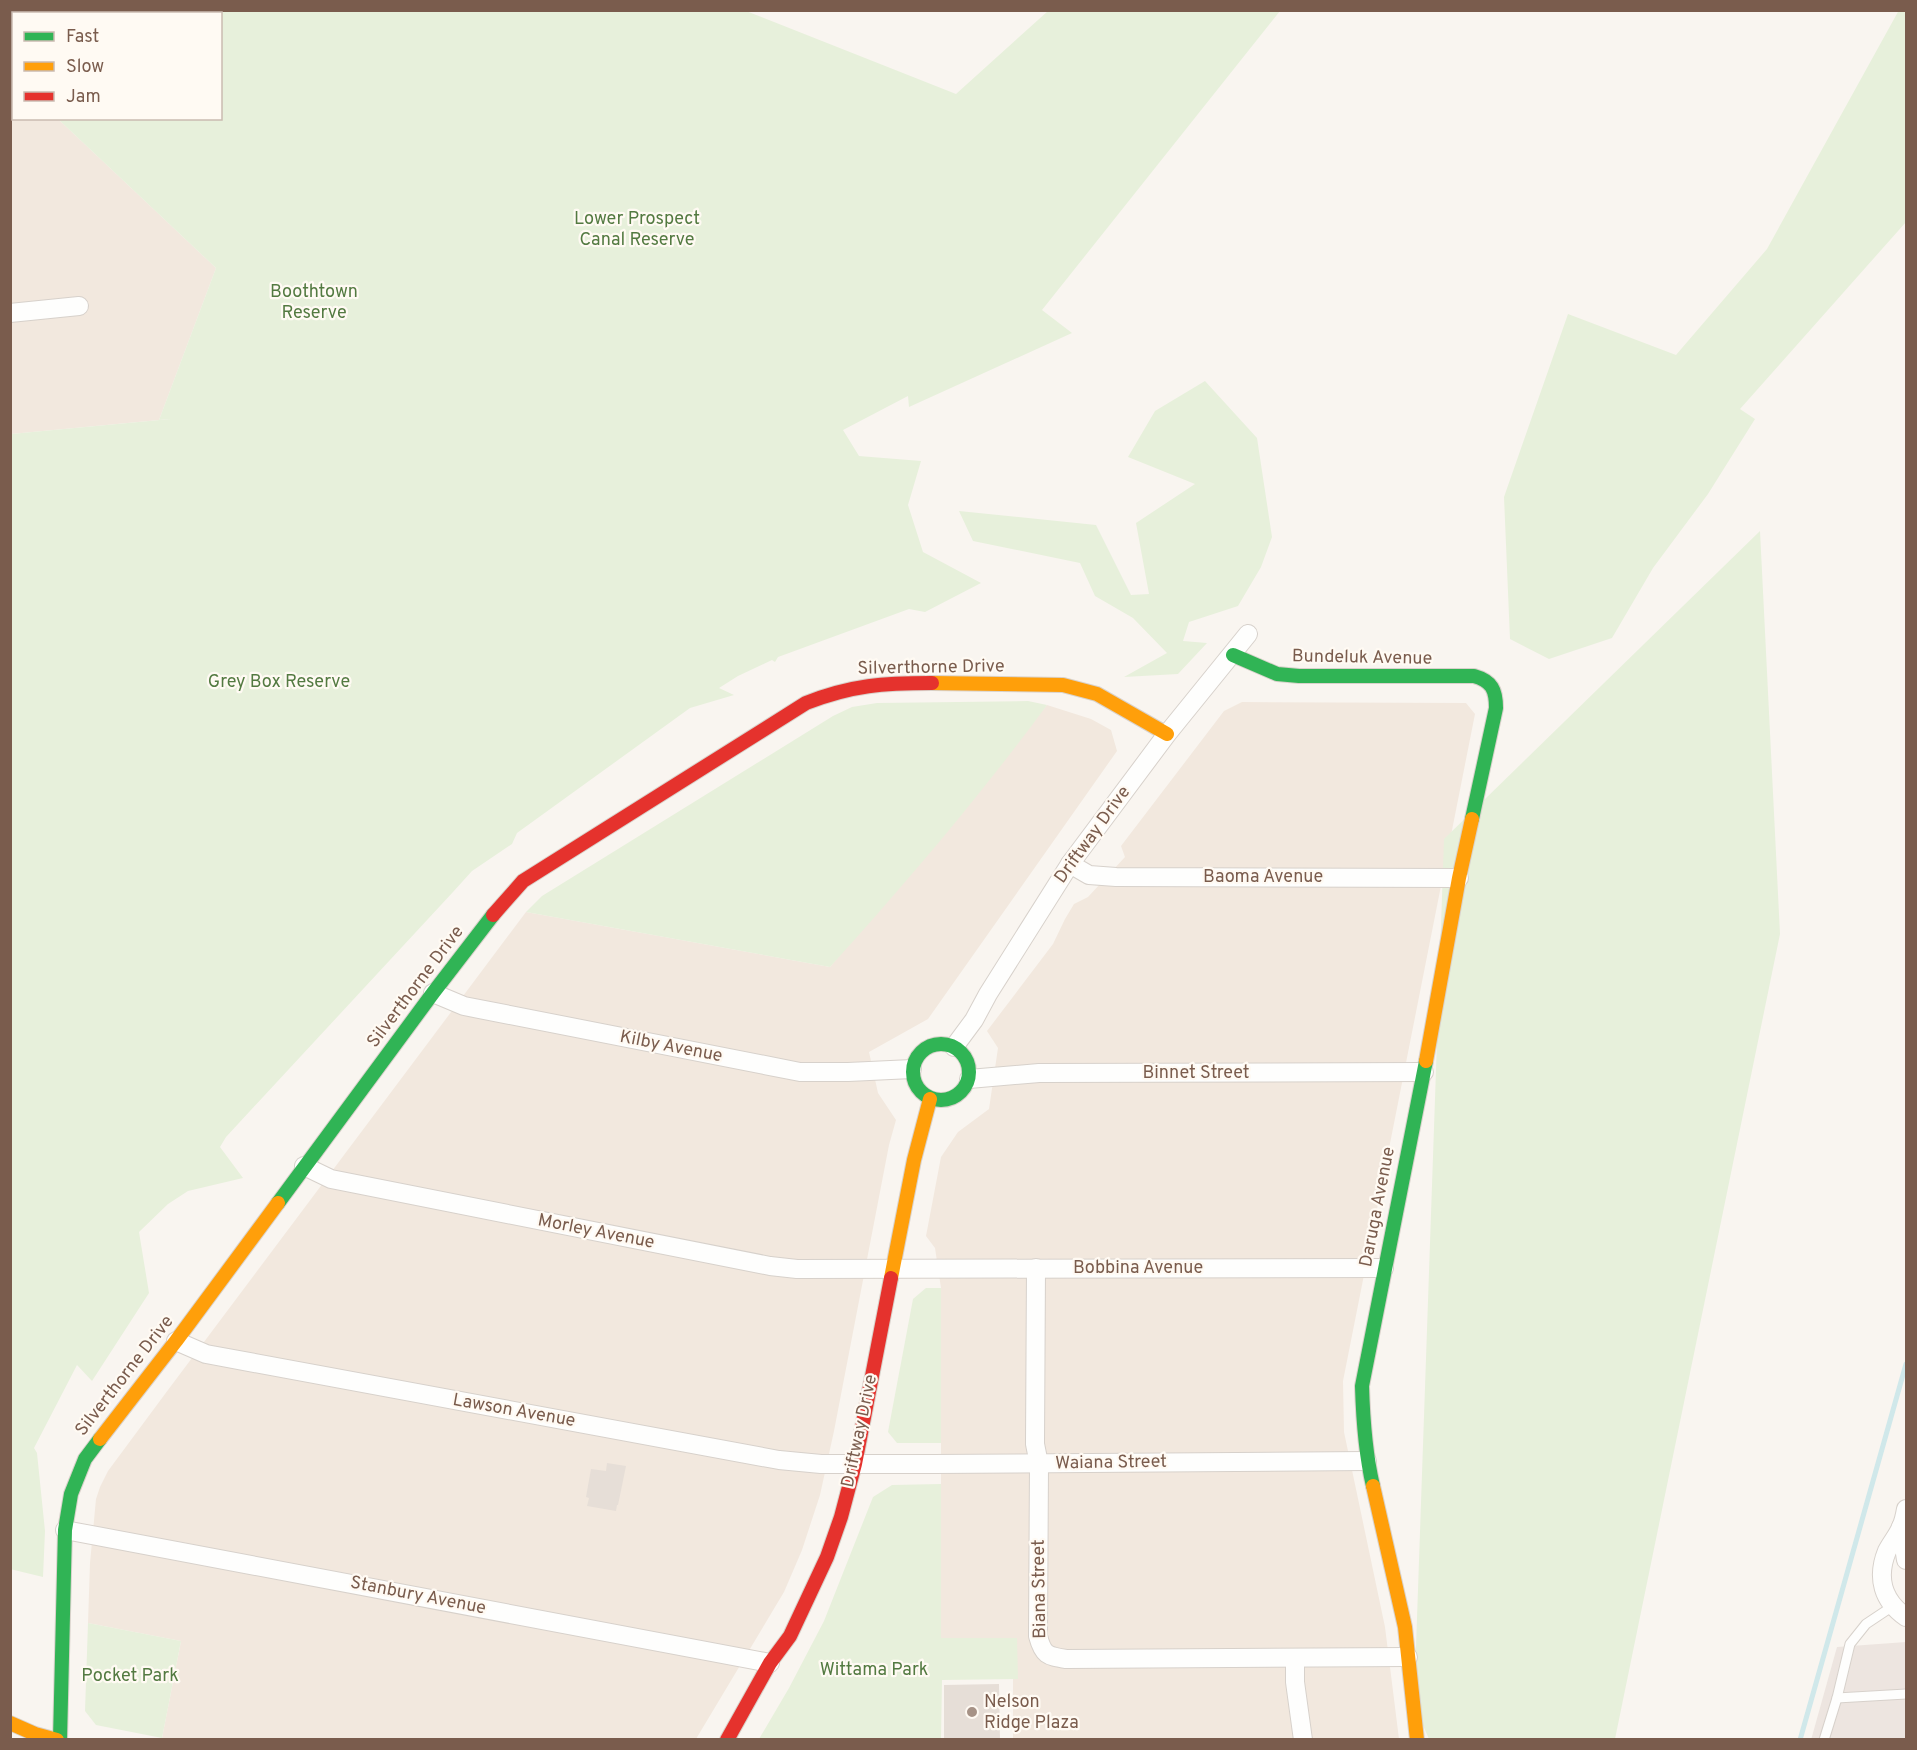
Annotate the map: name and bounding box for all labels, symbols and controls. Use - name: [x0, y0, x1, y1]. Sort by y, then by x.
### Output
- legend: [12, 12, 222, 120]
- text: Fast: [66, 26, 99, 49]
- text: Slow: [66, 56, 104, 79]
- text: Jam: [66, 86, 101, 109]
- park label: Lower Prospect Canal Reserve: [574, 208, 700, 252]
- park label: Boothtown Reserve: [270, 281, 358, 325]
- street label: Bundeluk Avenue: [1292, 645, 1432, 671]
- street label: Silverthorne Drive: [857, 655, 1005, 681]
- park label: Grey Box Reserve: [208, 671, 350, 694]
- street label: Driftway Drive: [1050, 782, 1136, 888]
- street label: Baoma Avenue: [1203, 866, 1323, 889]
- street label: Silverthorne Drive: [363, 921, 469, 1053]
- street label: Kilby Avenue: [618, 1026, 724, 1068]
- street label: Binnet Street: [1142, 1062, 1250, 1085]
- street label: Daruga Avenue: [1355, 1145, 1401, 1269]
- street label: Morley Avenue: [536, 1209, 656, 1255]
- street label: Bobbina Avenue: [1073, 1257, 1203, 1280]
- street label: Silverthorne Drive: [71, 1311, 179, 1441]
- street label: Driftway Drive: [837, 1372, 883, 1490]
- street label: Lawson Avenue: [451, 1389, 577, 1433]
- street label: Waiana Street: [1055, 1451, 1167, 1475]
- street label: Biana Street: [1028, 1539, 1052, 1639]
- street label: Stanbury Avenue: [348, 1572, 488, 1620]
- park label: Wittama Park: [820, 1659, 928, 1682]
- park label: Pocket Park: [81, 1665, 179, 1688]
- place label: Nelson Ridge Plaza: [984, 1691, 1079, 1735]
- marker: Nelson Ridge Plaza: [965, 1705, 979, 1719]

